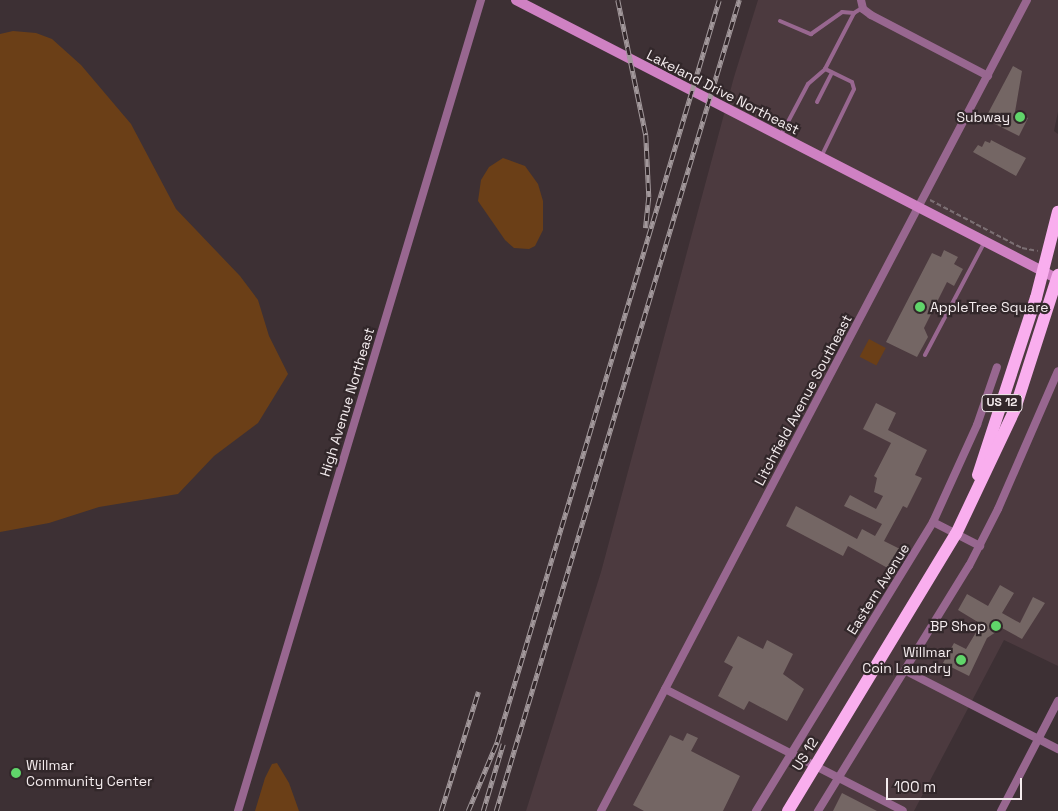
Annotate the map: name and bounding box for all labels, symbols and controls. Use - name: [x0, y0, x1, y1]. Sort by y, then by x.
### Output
- street label: Lakeland Drive Northeast: [644, 46, 802, 138]
- place label: Subway: [956, 109, 1010, 125]
- marker: Subway: [1014, 111, 1026, 123]
- place label: AppleTree Square: [930, 299, 1048, 315]
- marker: AppleTree Square: [914, 301, 926, 313]
- street label: Litchfield Avenue Southeast: [751, 312, 855, 488]
- street label: High Avenue Northeast: [316, 325, 378, 479]
- road number: US 12: [981, 393, 1023, 412]
- street label: Eastern Avenue: [843, 540, 913, 638]
- place label: BP Shop: [930, 618, 986, 634]
- marker: BP Shop: [990, 620, 1002, 632]
- place label: Willmar Coin Laundry: [862, 644, 951, 676]
- marker: Willmar Coin Laundry: [955, 654, 967, 666]
- street label: US 12: [788, 734, 822, 774]
- place label: Willmar Community Center: [26, 757, 152, 790]
- marker: Willmar Community Center: [10, 767, 22, 779]
- scale bar: [888, 768, 1024, 800]
- text: 100 m: [894, 777, 936, 796]

